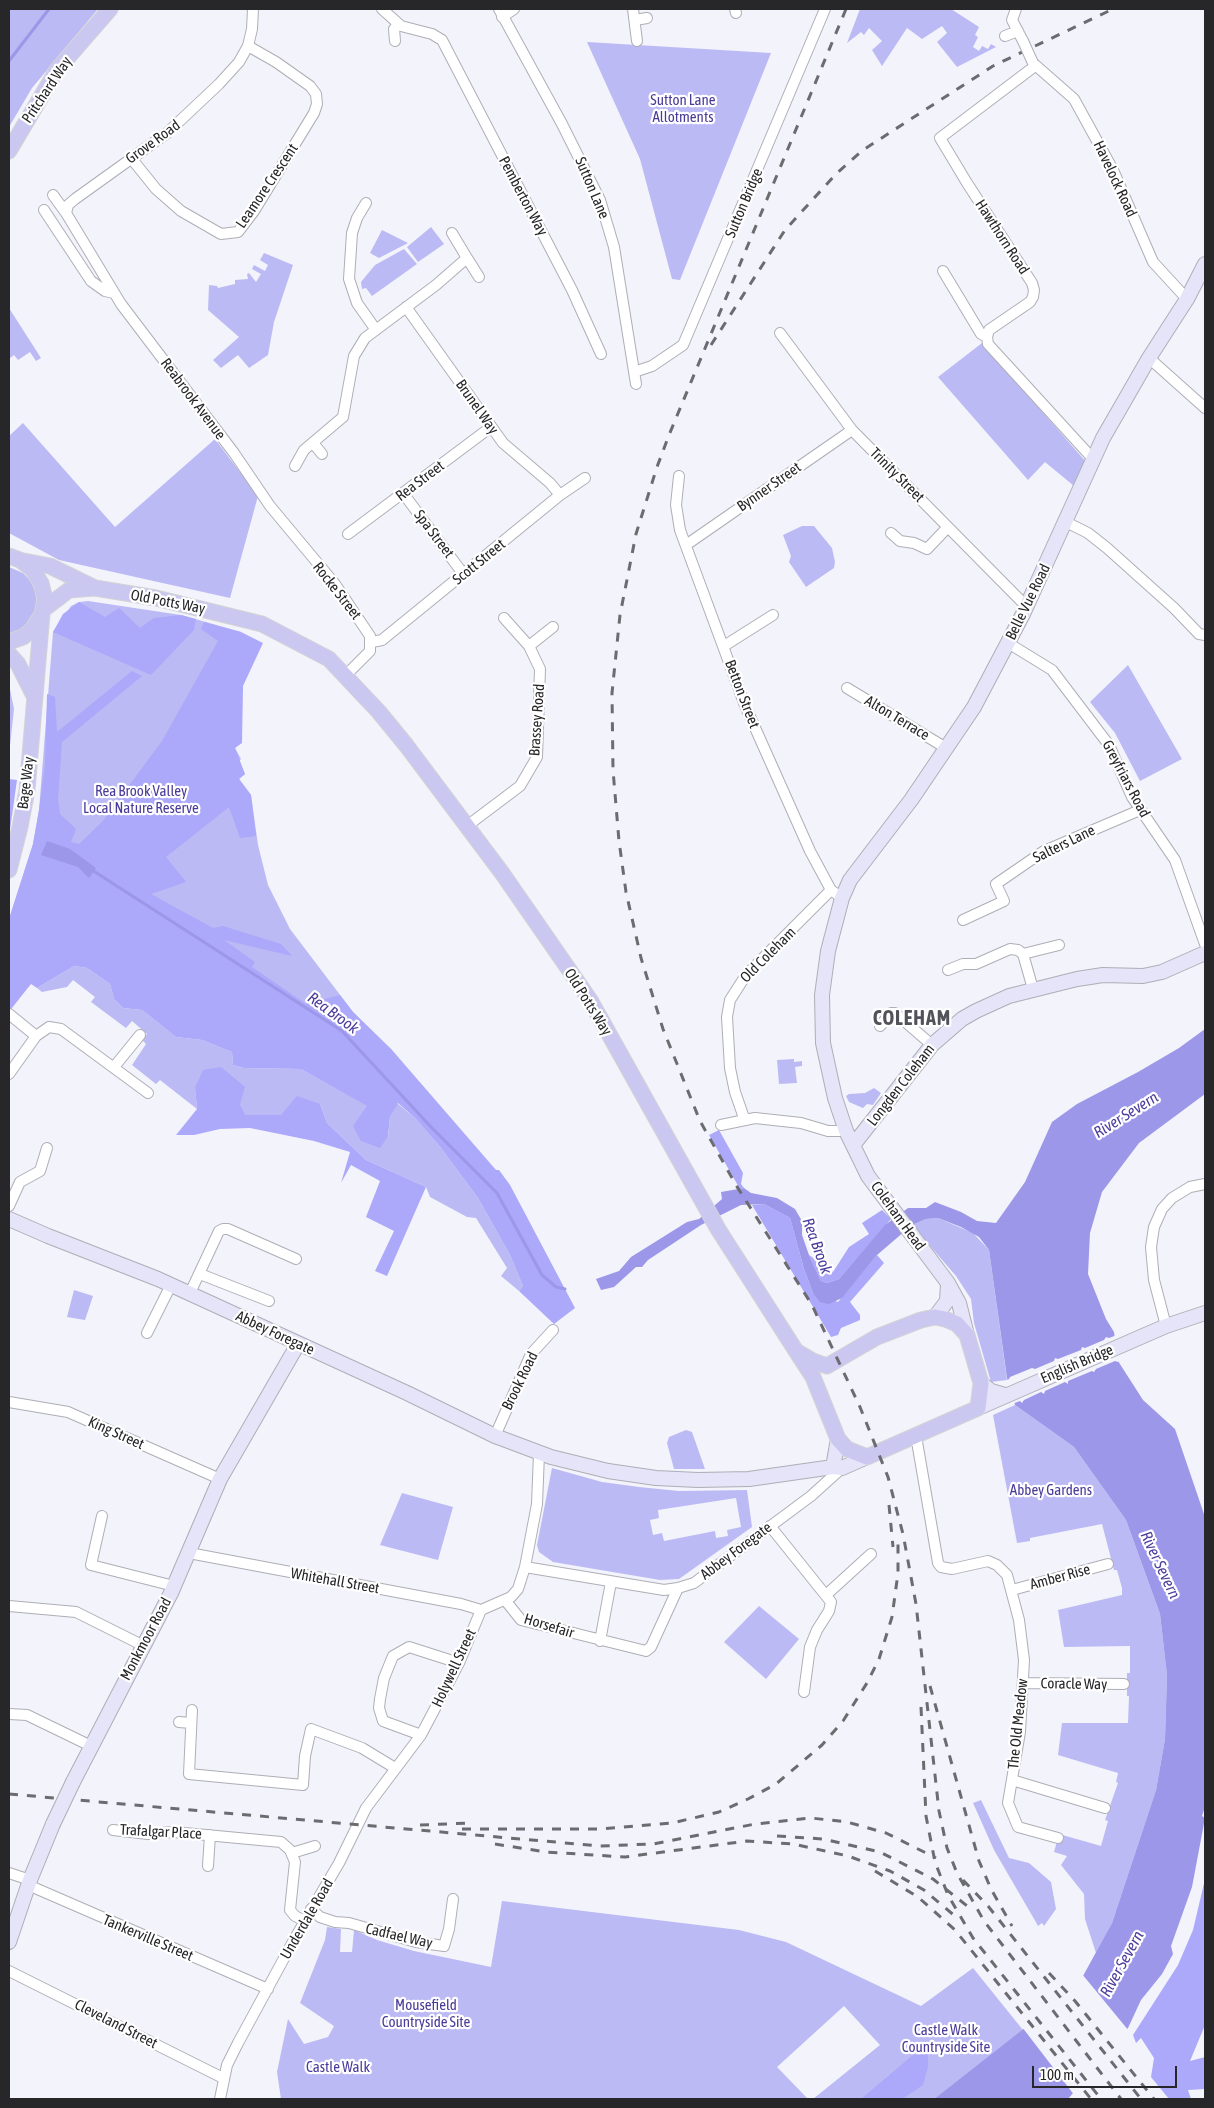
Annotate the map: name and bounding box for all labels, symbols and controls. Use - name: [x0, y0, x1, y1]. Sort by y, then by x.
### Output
- street label: Pritchard Way: [18, 53, 76, 127]
- park label: Sutton Lane Allotments: [650, 91, 716, 126]
- street label: Grove Road: [122, 116, 184, 168]
- street label: Havelock Road: [1089, 138, 1141, 220]
- street label: Leamore Crescent: [232, 140, 302, 232]
- street label: Pemberton Way: [495, 153, 551, 239]
- street label: Sutton Lane: [571, 154, 613, 222]
- street label: Sutton Bridge: [721, 166, 767, 240]
- street label: Hawthorn Road: [971, 196, 1033, 278]
- street label: Reabrook Avenue: [157, 355, 229, 443]
- street label: Brunel Way: [452, 376, 502, 438]
- street label: Trinity Street: [866, 444, 928, 506]
- street label: Rea Street: [392, 457, 448, 505]
- street label: Bynner Street: [734, 458, 804, 516]
- street label: Spa Street: [410, 506, 458, 562]
- street label: Scott Street: [449, 535, 509, 589]
- street label: Rocke Street: [309, 559, 365, 623]
- street label: Belle Vue Road: [1002, 561, 1054, 643]
- street label: Old Potts Way: [129, 586, 207, 618]
- street label: Betton Street: [721, 657, 763, 731]
- street label: Brassey Road: [525, 683, 549, 757]
- street label: Alton Terrace: [861, 692, 933, 744]
- street label: Greyfriars Road: [1098, 737, 1154, 821]
- street label: Bage Way: [14, 756, 38, 810]
- park label: Rea Brook Valley Local Nature Reserve: [83, 782, 199, 817]
- street label: Salters Lane: [1030, 821, 1098, 867]
- street label: Old Coleham: [736, 923, 800, 987]
- street label: Old Potts Way: [560, 965, 616, 1039]
- water label: Rea Brook: [304, 988, 362, 1038]
- district label: COLEHAM: [872, 1007, 952, 1031]
- street label: Longden Coleham: [863, 1040, 939, 1130]
- water label: River Severn: [1090, 1088, 1162, 1142]
- street label: Coleham Head: [867, 1178, 929, 1254]
- water label: Rea Brook: [798, 1215, 836, 1277]
- street label: Abbey Foregate: [233, 1307, 317, 1359]
- street label: English Bridge: [1038, 1341, 1116, 1387]
- street label: Brook Road: [498, 1349, 542, 1413]
- street label: King Street: [85, 1413, 147, 1453]
- park label: Abbey Gardens: [1010, 1481, 1092, 1499]
- street label: Abbey Foregate: [697, 1518, 775, 1584]
- water label: River Severn: [1136, 1528, 1184, 1602]
- street label: Amber Rise: [1028, 1560, 1092, 1594]
- street label: Whitehall Street: [289, 1564, 381, 1598]
- street label: Monkmoor Road: [117, 1595, 175, 1683]
- street label: Horsefair: [522, 1610, 576, 1642]
- street label: Holywell Street: [428, 1626, 480, 1710]
- street label: Coracle Way: [1040, 1674, 1108, 1694]
- street label: The Old Meadow: [1004, 1678, 1032, 1770]
- street label: Trafalgar Place: [120, 1821, 202, 1843]
- street label: Underdale Road: [277, 1876, 337, 1962]
- street label: Tankerville Street: [100, 1911, 196, 1965]
- street label: Cadfael Way: [364, 1920, 434, 1952]
- water label: River Severn: [1096, 1928, 1148, 2000]
- street label: Cleveland Street: [72, 1995, 160, 2053]
- park label: Mousefield Countryside Site: [382, 1996, 470, 2031]
- park label: Castle Walk Countryside Site: [902, 2021, 990, 2056]
- scale bar: [1034, 2056, 1179, 2088]
- park label: Castle Walk: [306, 2058, 370, 2076]
- text: 100 m: [1040, 2066, 1074, 2083]

